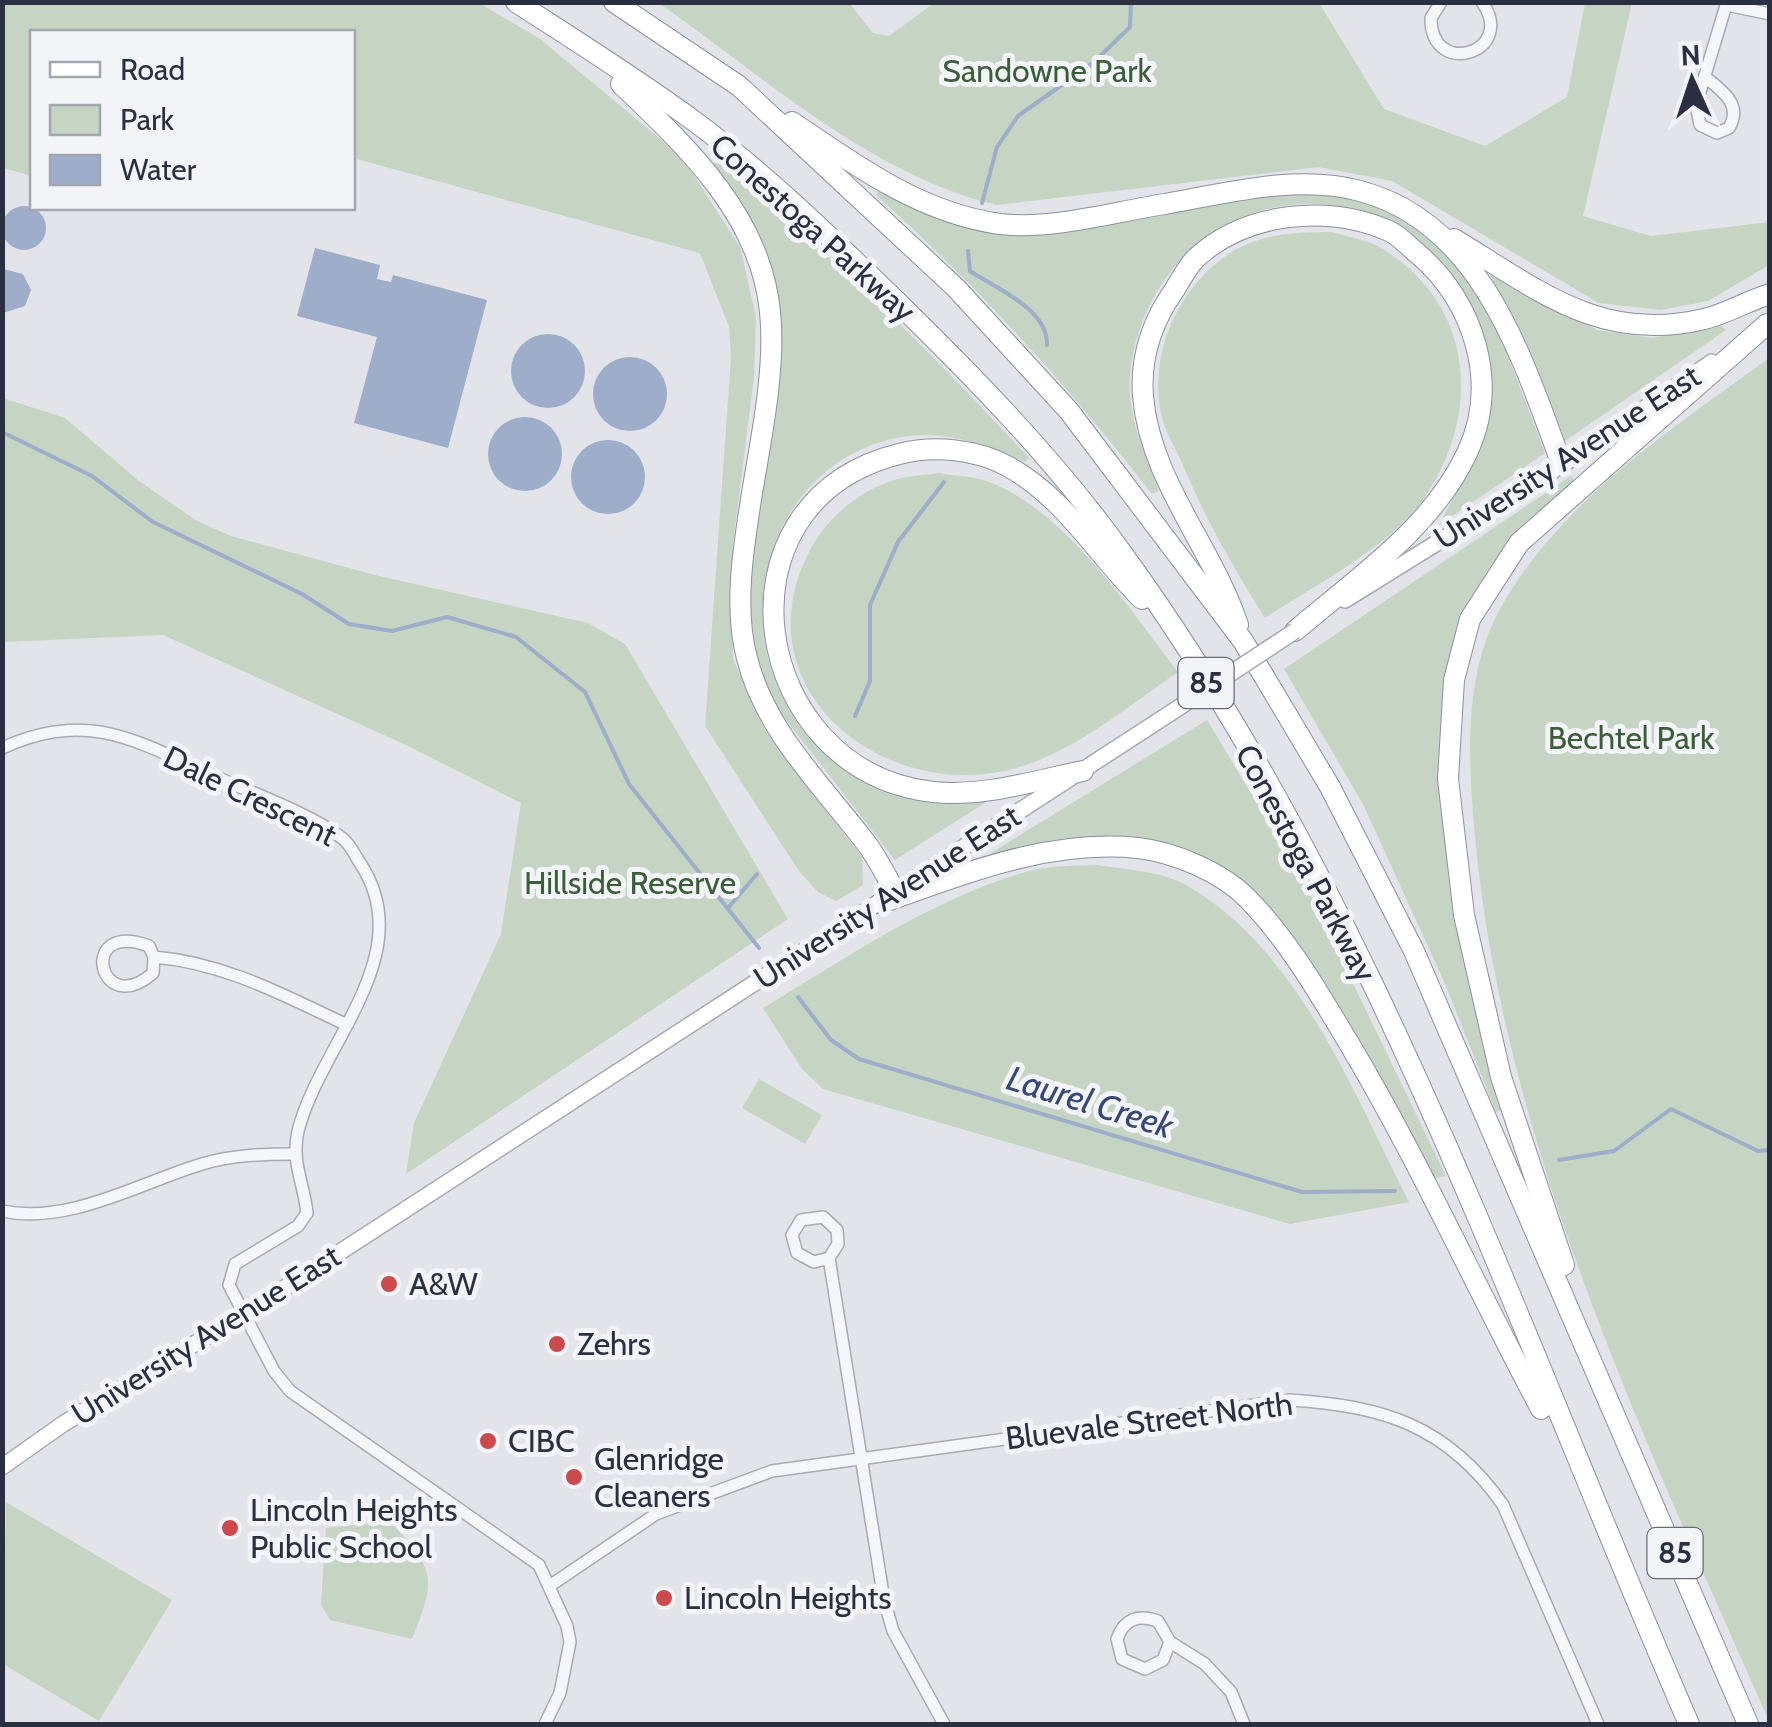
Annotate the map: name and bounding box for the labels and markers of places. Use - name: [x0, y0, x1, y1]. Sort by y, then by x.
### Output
- place label: A&W: [409, 1264, 479, 1303]
- marker: A&W: [378, 1273, 400, 1295]
- place label: Zehrs: [577, 1324, 651, 1363]
- marker: Zehrs: [546, 1333, 568, 1355]
- place label: CIBC: [508, 1421, 575, 1460]
- marker: CIBC: [477, 1430, 499, 1452]
- place label: Glenridge Cleaners: [594, 1439, 724, 1515]
- marker: Glenridge Cleaners: [563, 1466, 585, 1488]
- place label: Lincoln Heights Public School: [250, 1490, 458, 1566]
- marker: Lincoln Heights Public School: [219, 1517, 241, 1539]
- place label: Lincoln Heights: [684, 1578, 892, 1617]
- marker: Lincoln Heights: [653, 1587, 675, 1609]

